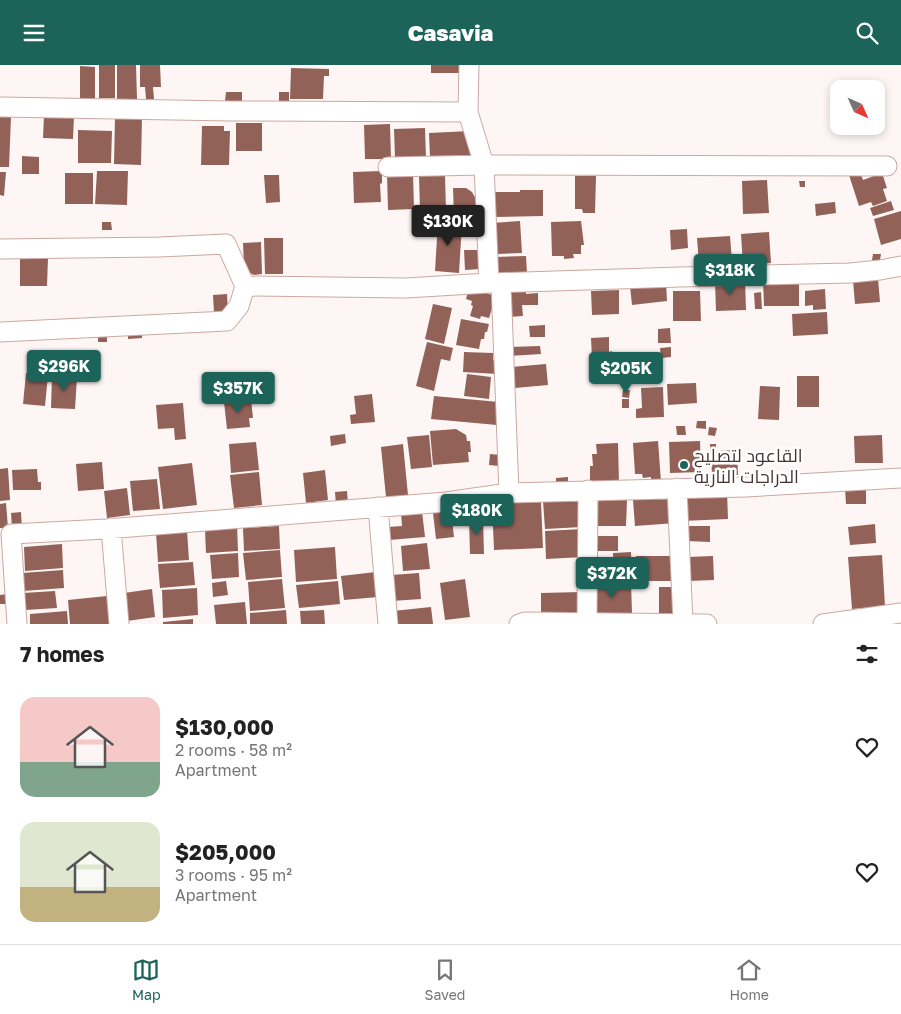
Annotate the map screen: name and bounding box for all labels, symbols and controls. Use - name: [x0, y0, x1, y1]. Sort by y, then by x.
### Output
- icon: menu: [20, 19, 48, 47]
- text: Casavia: [408, 19, 493, 46]
- icon: search: [853, 19, 881, 47]
- north arrow: [830, 80, 885, 135]
- map controls: [830, 80, 885, 135]
- pin: $130K: [413, 205, 483, 247]
- text: $130K: [423, 211, 473, 231]
- pin: $318K: [695, 253, 765, 296]
- text: $318K: [705, 260, 755, 280]
- pin: $296K: [29, 349, 99, 392]
- pin: $205K: [591, 351, 661, 394]
- text: $296K: [38, 356, 90, 376]
- text: $205K: [600, 358, 652, 378]
- pin: $357K: [203, 371, 273, 414]
- text: $357K: [213, 378, 263, 398]
- place label: القاعود لتصليح الدراجات النارية: [694, 444, 803, 488]
- marker: القاعود لتصليح الدراجات النارية: [678, 459, 690, 471]
- pin: $180K: [442, 493, 512, 536]
- text: $180K: [451, 500, 503, 520]
- pin: $372K: [577, 557, 647, 599]
- text: $372K: [587, 563, 637, 583]
- icon: filters: [853, 640, 881, 668]
- text: 7 homes: [20, 641, 105, 667]
- text: $130,000: [175, 714, 274, 740]
- icon: home: [60, 717, 120, 777]
- icon: heart: [853, 733, 881, 761]
- text: 2 rooms · 58 m²: [175, 740, 292, 760]
- text: Apartment: [175, 760, 257, 780]
- text: $205,000: [175, 839, 276, 865]
- icon: home: [60, 842, 120, 902]
- icon: heart: [853, 858, 881, 886]
- text: 3 rooms · 95 m²: [175, 865, 292, 885]
- text: Apartment: [175, 885, 257, 905]
- tab: Map: [132, 956, 161, 1003]
- tab: Saved: [425, 956, 465, 1003]
- tab: Home: [729, 956, 769, 1003]

